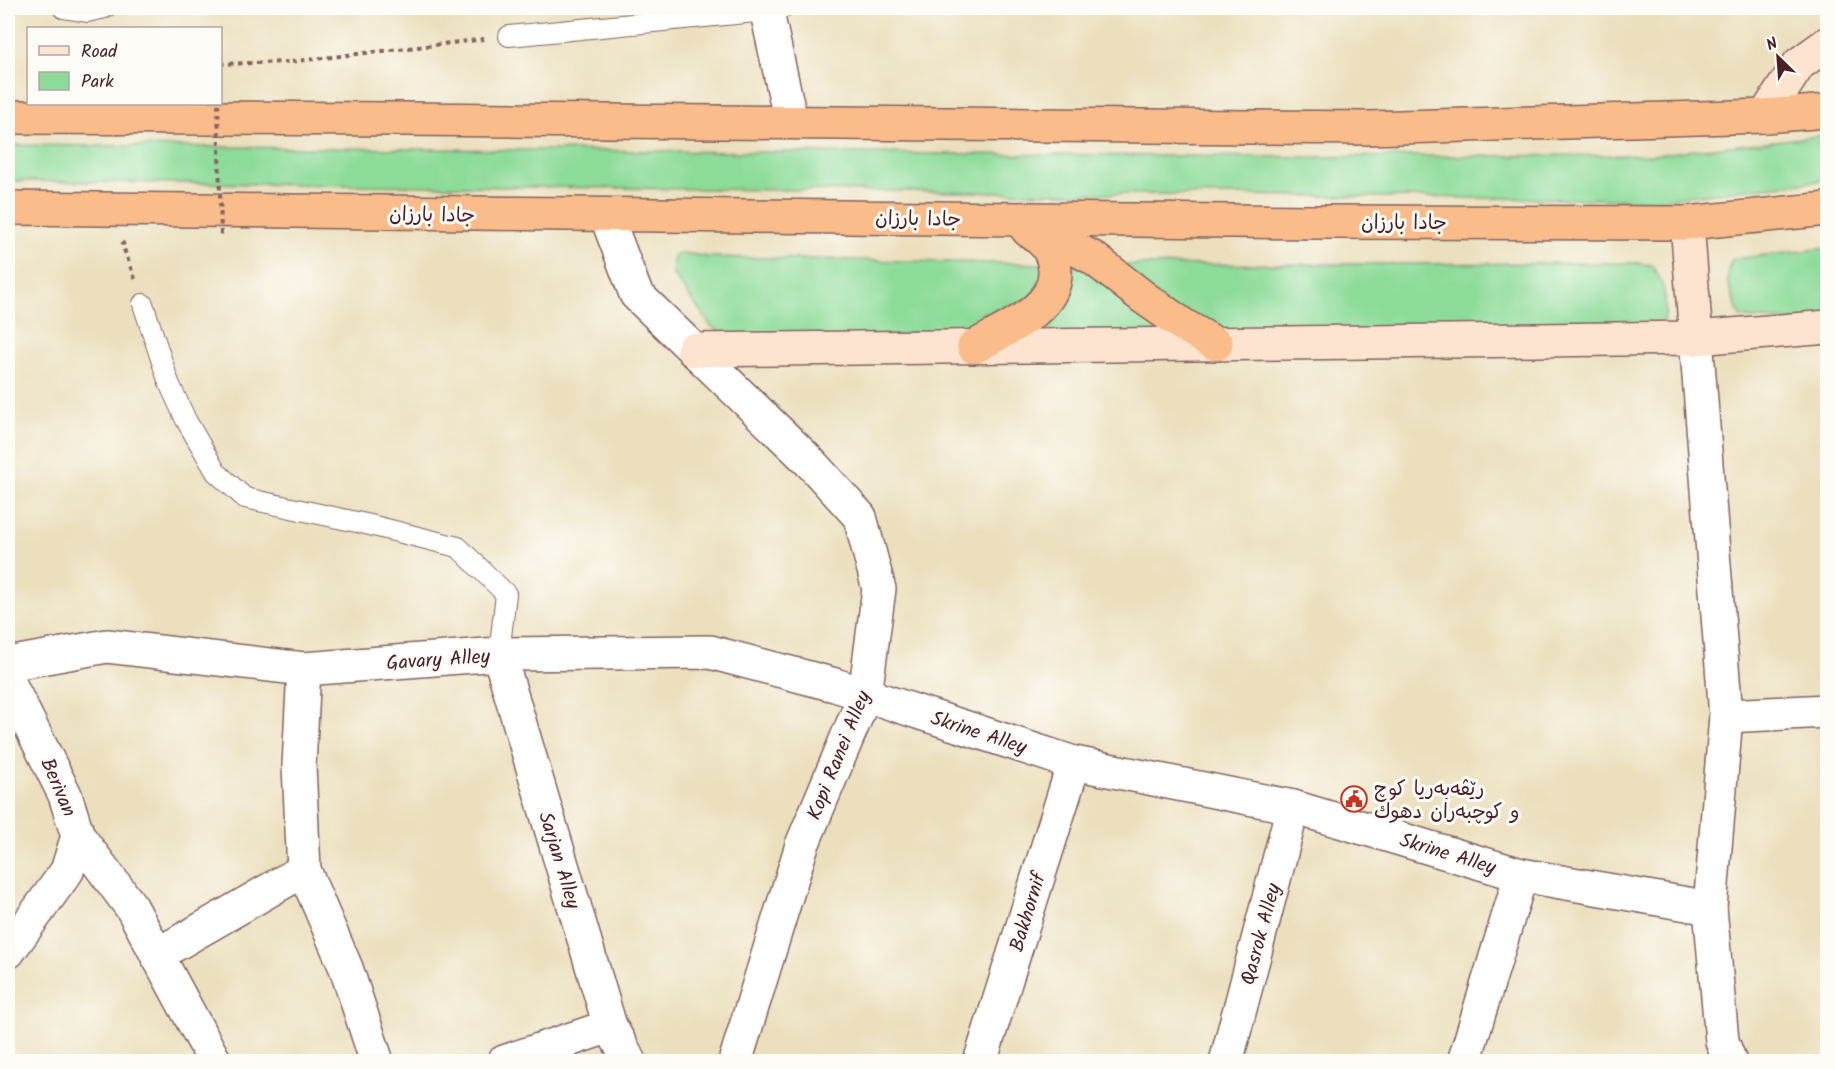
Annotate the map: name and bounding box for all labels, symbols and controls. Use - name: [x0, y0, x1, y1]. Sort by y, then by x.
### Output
- legend: [27, 27, 222, 105]
- north arrow: [1748, 27, 1808, 87]
- text: N: [1762, 31, 1782, 58]
- text: Road: [81, 38, 118, 67]
- text: Park: [81, 68, 114, 97]
- street label: جادا بارزان: [389, 199, 475, 233]
- street label: جادا بارزان: [875, 203, 961, 237]
- street label: جادا بارزان: [1361, 208, 1447, 240]
- street label: Gavary Alley: [385, 641, 492, 681]
- street label: Kopi Ranei Alley: [799, 686, 881, 825]
- street label: Skrine Alley: [926, 703, 1031, 765]
- street label: Berivan: [30, 753, 84, 822]
- place label: رێڤه‌به‌ریا كوچ و كوچبه‌ران دهوك: [1374, 774, 1520, 829]
- public building icon: رێڤه‌به‌ریا كوچ و كوچبه‌ران دهوك: [1339, 784, 1369, 814]
- street label: Sarjan Alley: [528, 808, 588, 914]
- street label: Skrine Alley: [1395, 825, 1500, 885]
- street label: Bakhornif: [1002, 867, 1057, 956]
- street label: Qasrok Alley: [1233, 879, 1291, 989]

